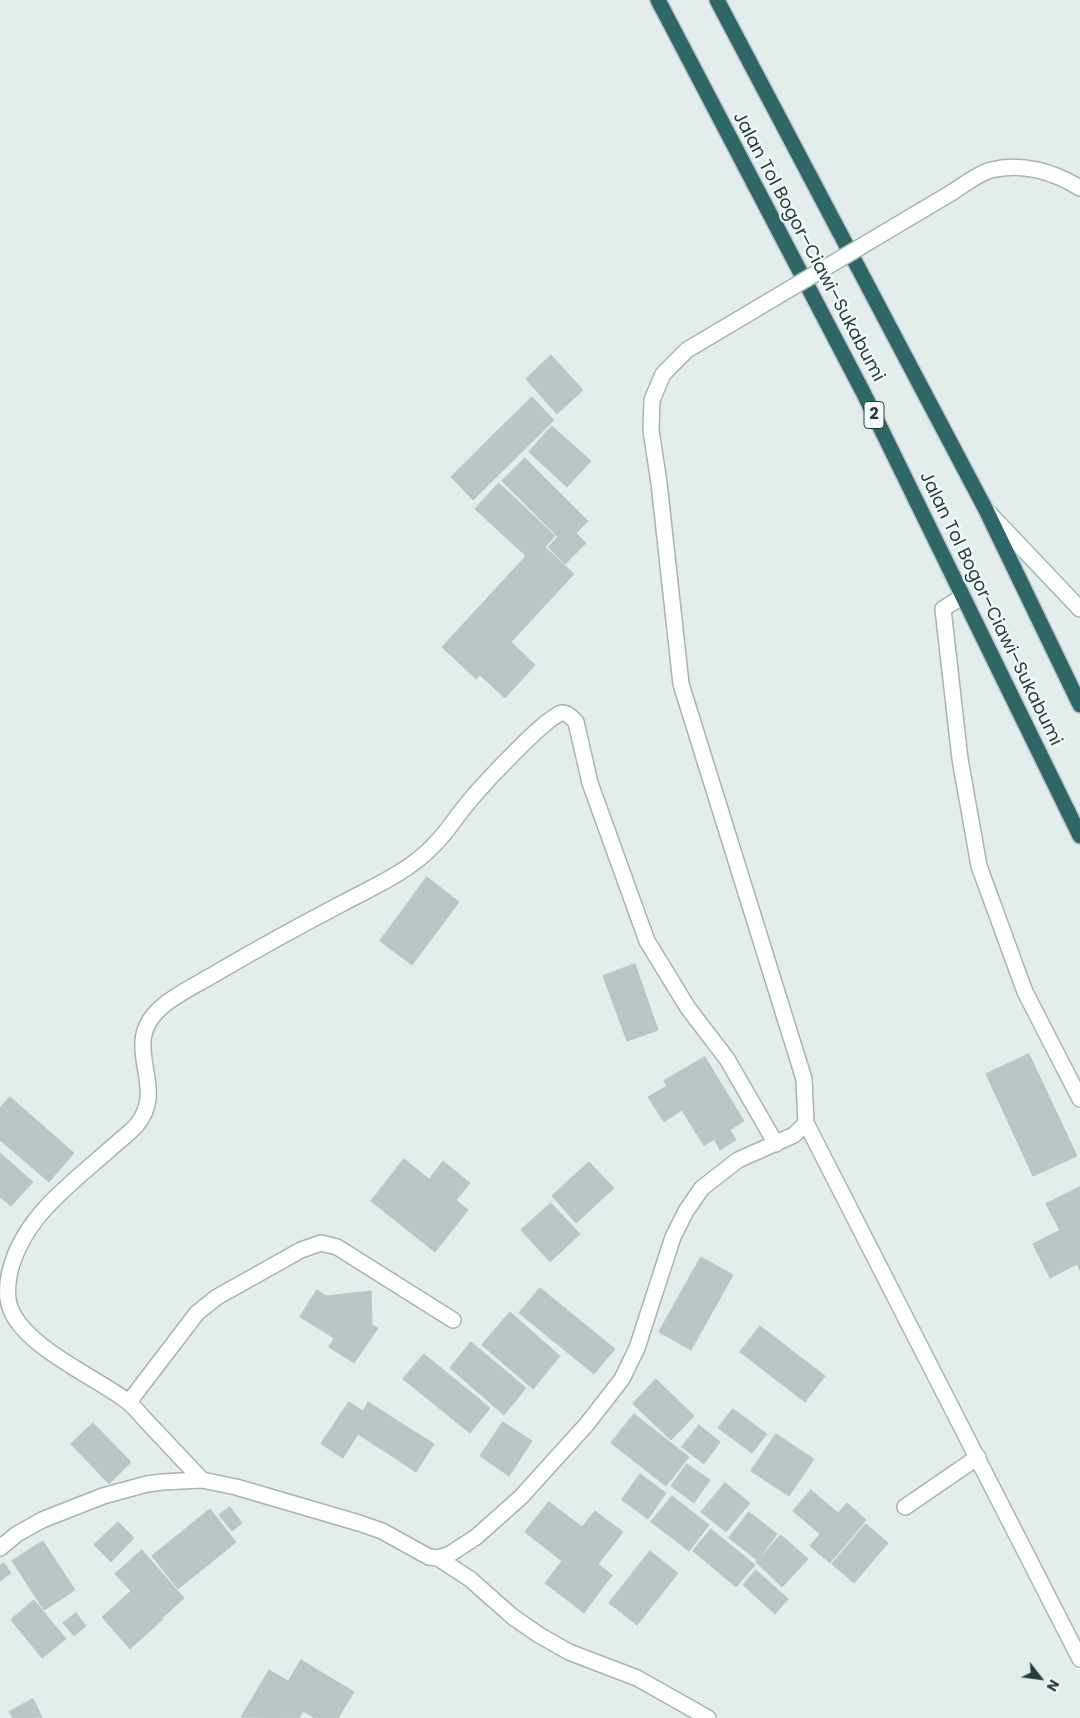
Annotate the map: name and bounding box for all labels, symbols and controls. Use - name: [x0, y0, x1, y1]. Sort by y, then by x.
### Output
- street label: Jalan Tol Bogor–Ciawi–Sukabumi: [728, 108, 888, 386]
- road number: 2: [864, 402, 884, 428]
- street label: Jalan Tol Bogor–Ciawi–Sukabumi: [914, 468, 1066, 750]
- north arrow: [1015, 1653, 1065, 1703]
- text: N: [1042, 1676, 1064, 1695]

